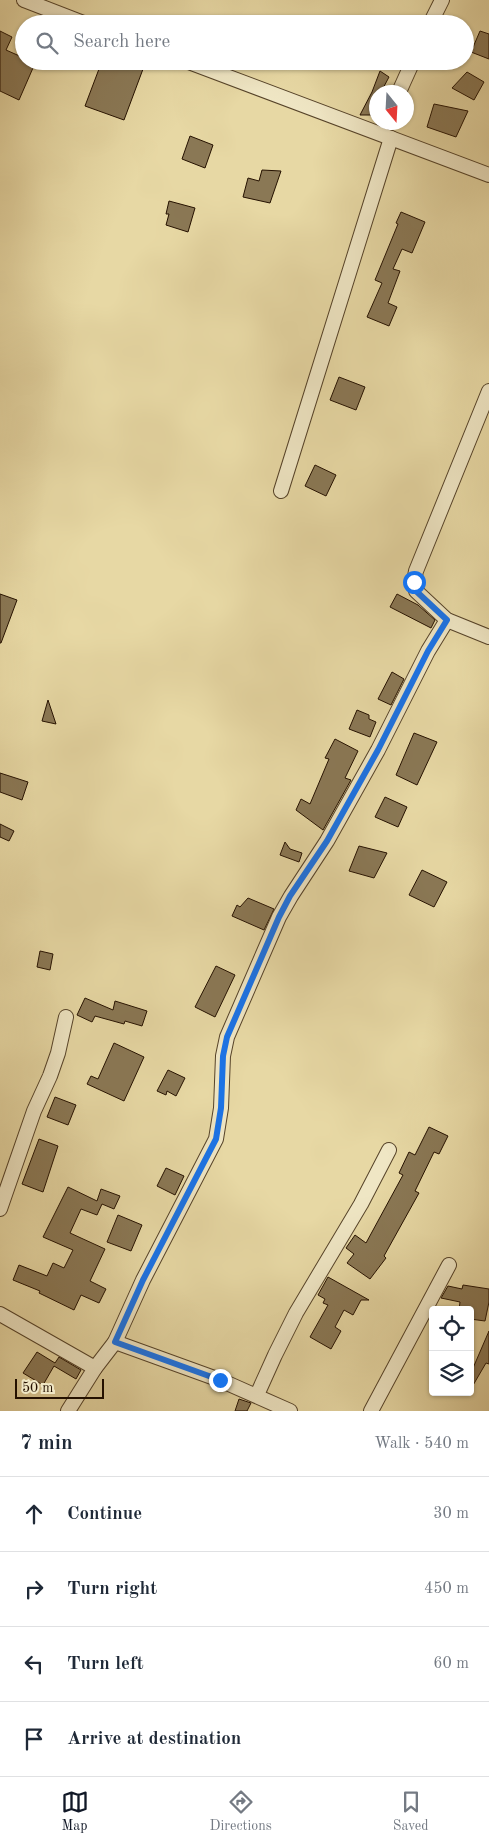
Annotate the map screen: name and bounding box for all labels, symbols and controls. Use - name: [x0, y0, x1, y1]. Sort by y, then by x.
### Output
- search box: [15, 15, 474, 70]
- icon: search: [33, 29, 61, 57]
- text: Search here: [73, 33, 170, 52]
- north arrow: [369, 85, 414, 130]
- route start: [403, 571, 426, 594]
- map controls: [429, 1306, 474, 1396]
- button: locate: [429, 1306, 474, 1351]
- button: layers: [429, 1351, 474, 1396]
- route end: [209, 1369, 232, 1392]
- scale bar: [15, 1376, 104, 1399]
- text: 50 m: [22, 1381, 53, 1395]
- text: 7 min: [20, 1433, 73, 1454]
- text: Walk · 540 m: [374, 1436, 469, 1452]
- icon: ahead: [20, 1500, 48, 1528]
- text: Continue: [67, 1505, 142, 1524]
- text: 30 m: [433, 1506, 469, 1522]
- icon: right: [20, 1575, 48, 1603]
- text: Turn right: [67, 1580, 157, 1599]
- text: 450 m: [424, 1581, 469, 1597]
- icon: left: [20, 1650, 48, 1678]
- text: Turn left: [67, 1655, 144, 1674]
- text: 60 m: [433, 1656, 469, 1672]
- icon: arrive: [20, 1725, 48, 1753]
- text: Arrive at destination: [67, 1730, 241, 1749]
- tab: Map: [61, 1788, 89, 1835]
- tab: Directions: [210, 1788, 272, 1835]
- tab: Saved: [393, 1788, 428, 1835]

